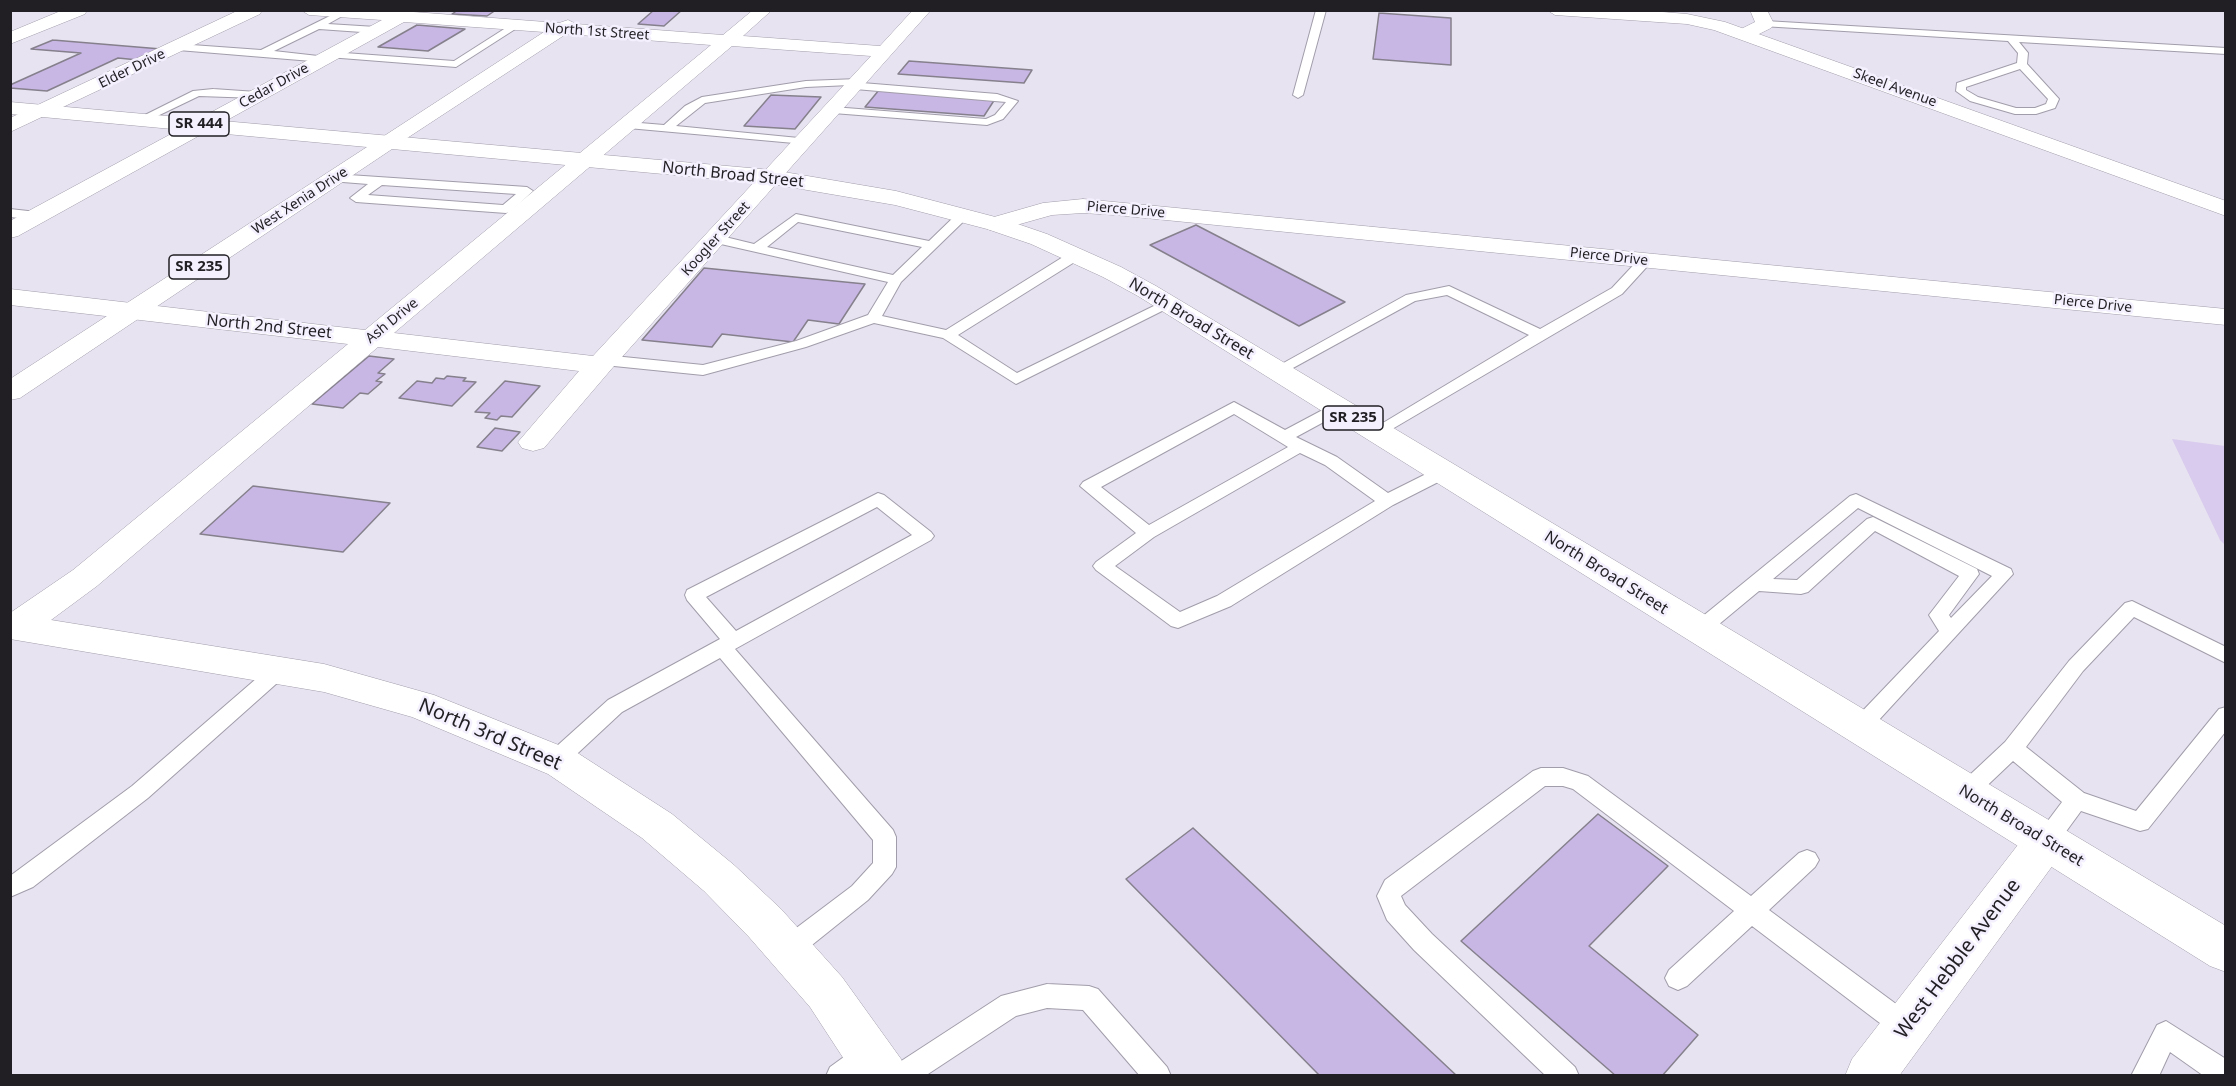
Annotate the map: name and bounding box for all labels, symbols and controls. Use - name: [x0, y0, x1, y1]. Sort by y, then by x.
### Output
- street label: North 1st Street: [544, 20, 650, 44]
- street label: Elder Drive: [96, 46, 168, 92]
- street label: Cedar Drive: [236, 60, 312, 112]
- street label: Skeel Avenue: [1851, 65, 1939, 111]
- road number: SR 444: [169, 112, 229, 136]
- street label: North Broad Street: [661, 158, 805, 192]
- street label: West Xenia Drive: [249, 164, 351, 238]
- street label: Koogler Street: [678, 198, 754, 280]
- street label: Pierce Drive: [1086, 198, 1166, 222]
- street label: Pierce Drive: [1569, 245, 1649, 269]
- road number: SR 235: [169, 255, 229, 279]
- street label: North Broad Street: [1125, 274, 1257, 364]
- street label: Pierce Drive: [2053, 292, 2133, 316]
- street label: Ash Drive: [362, 295, 422, 347]
- street label: North 2nd Street: [205, 311, 333, 343]
- road number: SR 235: [1323, 406, 1383, 430]
- street label: North Broad Street: [1541, 527, 1671, 619]
- street label: North 3rd Street: [415, 694, 565, 776]
- street label: North Broad Street: [1955, 781, 2087, 871]
- street label: West Hebble Avenue: [1890, 874, 2026, 1044]

